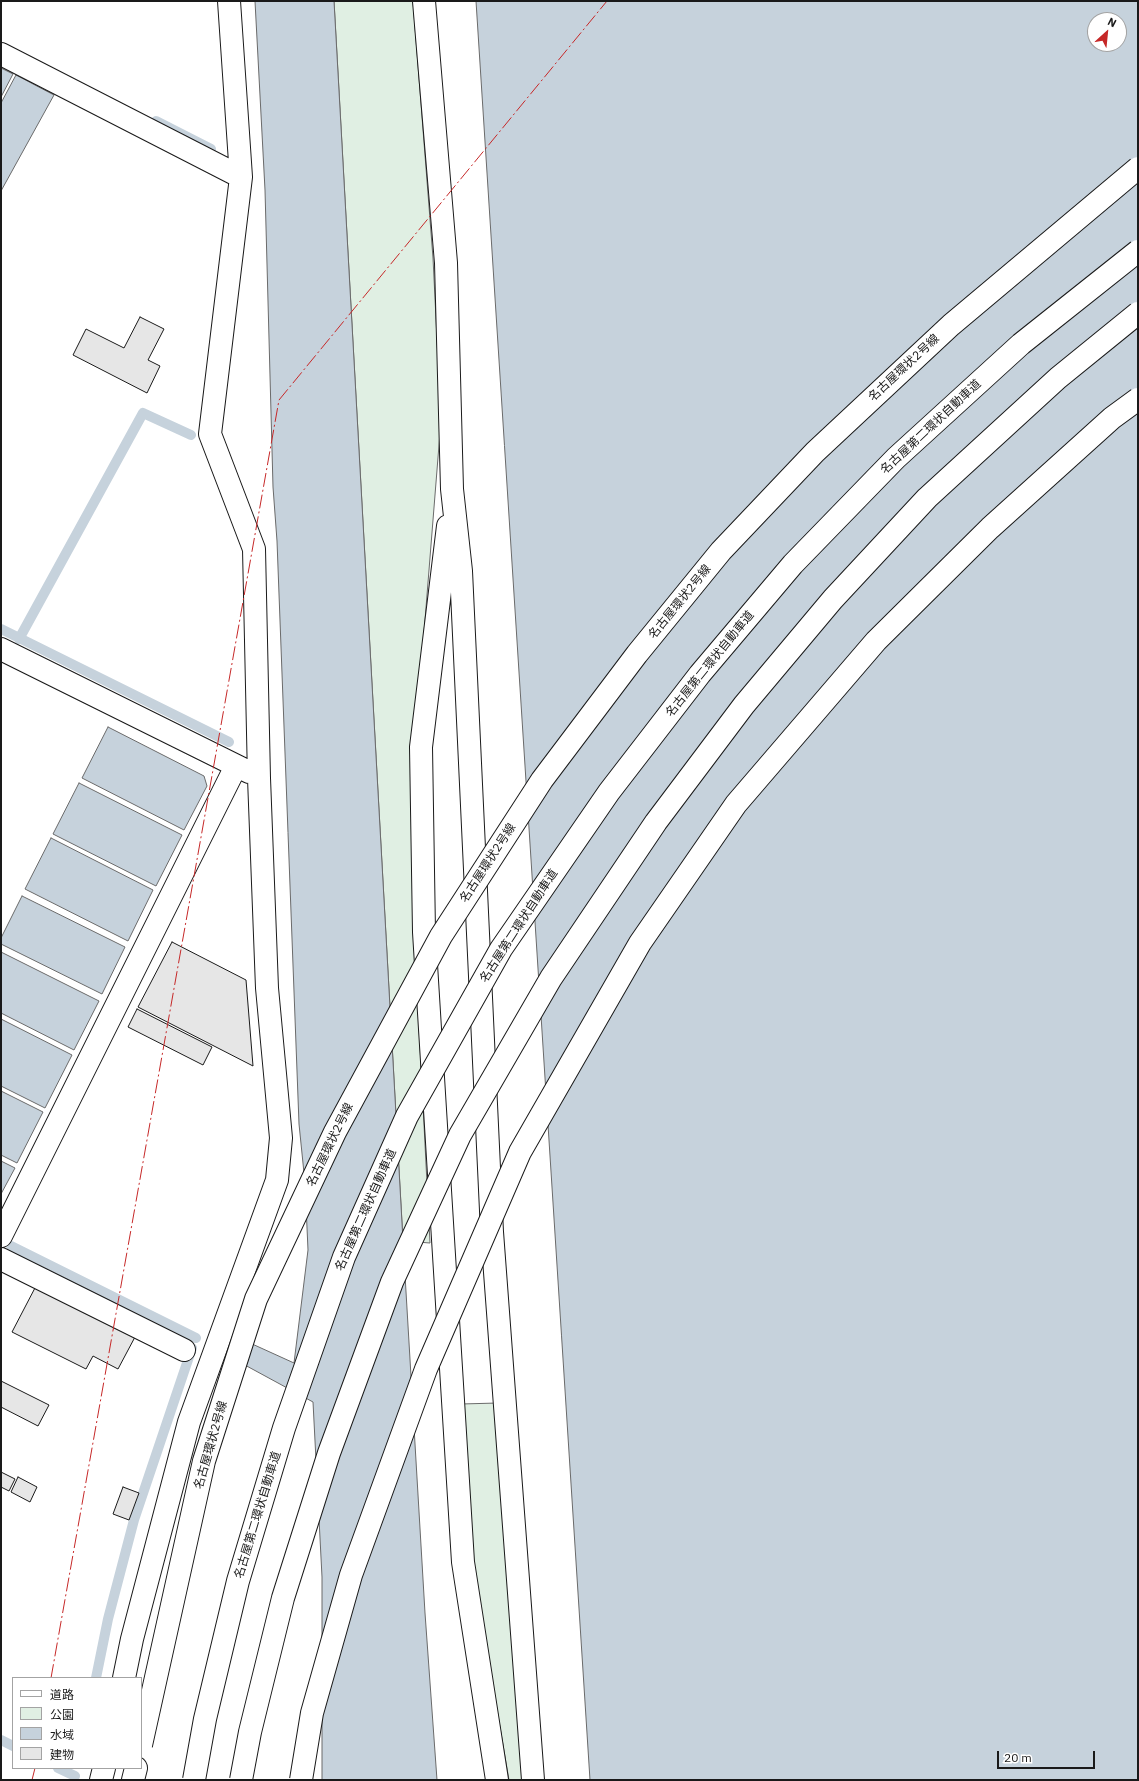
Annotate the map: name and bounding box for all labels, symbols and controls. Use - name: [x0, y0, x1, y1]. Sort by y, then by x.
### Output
- north arrow: [1087, 12, 1127, 52]
- text: N: [1105, 14, 1119, 30]
- street label: 名古屋環状2号線: [866, 332, 942, 404]
- street label: 名古屋第二環状自動車道: [878, 377, 984, 477]
- street label: 名古屋環状2号線: [646, 562, 714, 642]
- street label: 名古屋第二環状自動車道: [663, 608, 757, 720]
- street label: 名古屋環状2号線: [457, 821, 519, 905]
- street label: 名古屋第二環状自動車道: [477, 867, 561, 985]
- street label: 名古屋環状2号線: [304, 1101, 356, 1189]
- street label: 名古屋第二環状自動車道: [333, 1147, 399, 1273]
- street label: 名古屋環状2号線: [192, 1399, 230, 1491]
- street label: 名古屋第二環状自動車道: [232, 1450, 284, 1580]
- legend: [12, 1677, 142, 1769]
- text: 道路: [50, 1687, 74, 1702]
- text: 公園: [50, 1707, 74, 1722]
- text: 水域: [50, 1727, 74, 1742]
- scale bar: [999, 1743, 1097, 1769]
- text: 建物: [50, 1747, 74, 1762]
- text: 20 m: [1004, 1750, 1032, 1765]

